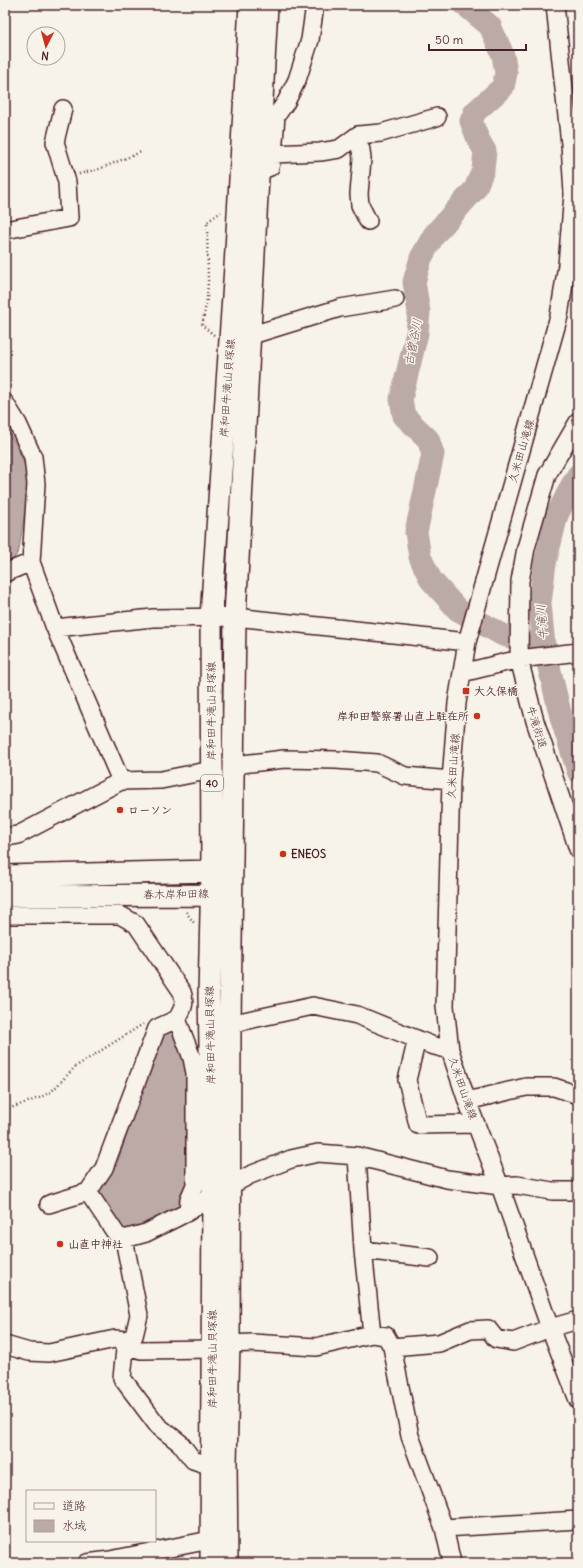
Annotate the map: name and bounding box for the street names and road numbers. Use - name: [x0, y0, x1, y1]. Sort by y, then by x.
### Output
- street label: 岸和田牛滝山貝塚線: [217, 338, 237, 438]
- street label: 久米田山滝線: [505, 417, 537, 485]
- street label: 岸和田牛滝山貝塚線: [204, 662, 218, 761]
- street label: 牛滝街道: [524, 704, 550, 750]
- street label: 久米田山滝線: [444, 733, 462, 799]
- road number: 40: [201, 775, 223, 791]
- street label: 春木岸和田線: [143, 886, 209, 902]
- street label: 岸和田牛滝山貝塚線: [202, 985, 218, 1085]
- street label: 久米田山滝線: [446, 1055, 480, 1121]
- street label: 岸和田牛滝山貝塚線: [205, 1310, 219, 1409]

